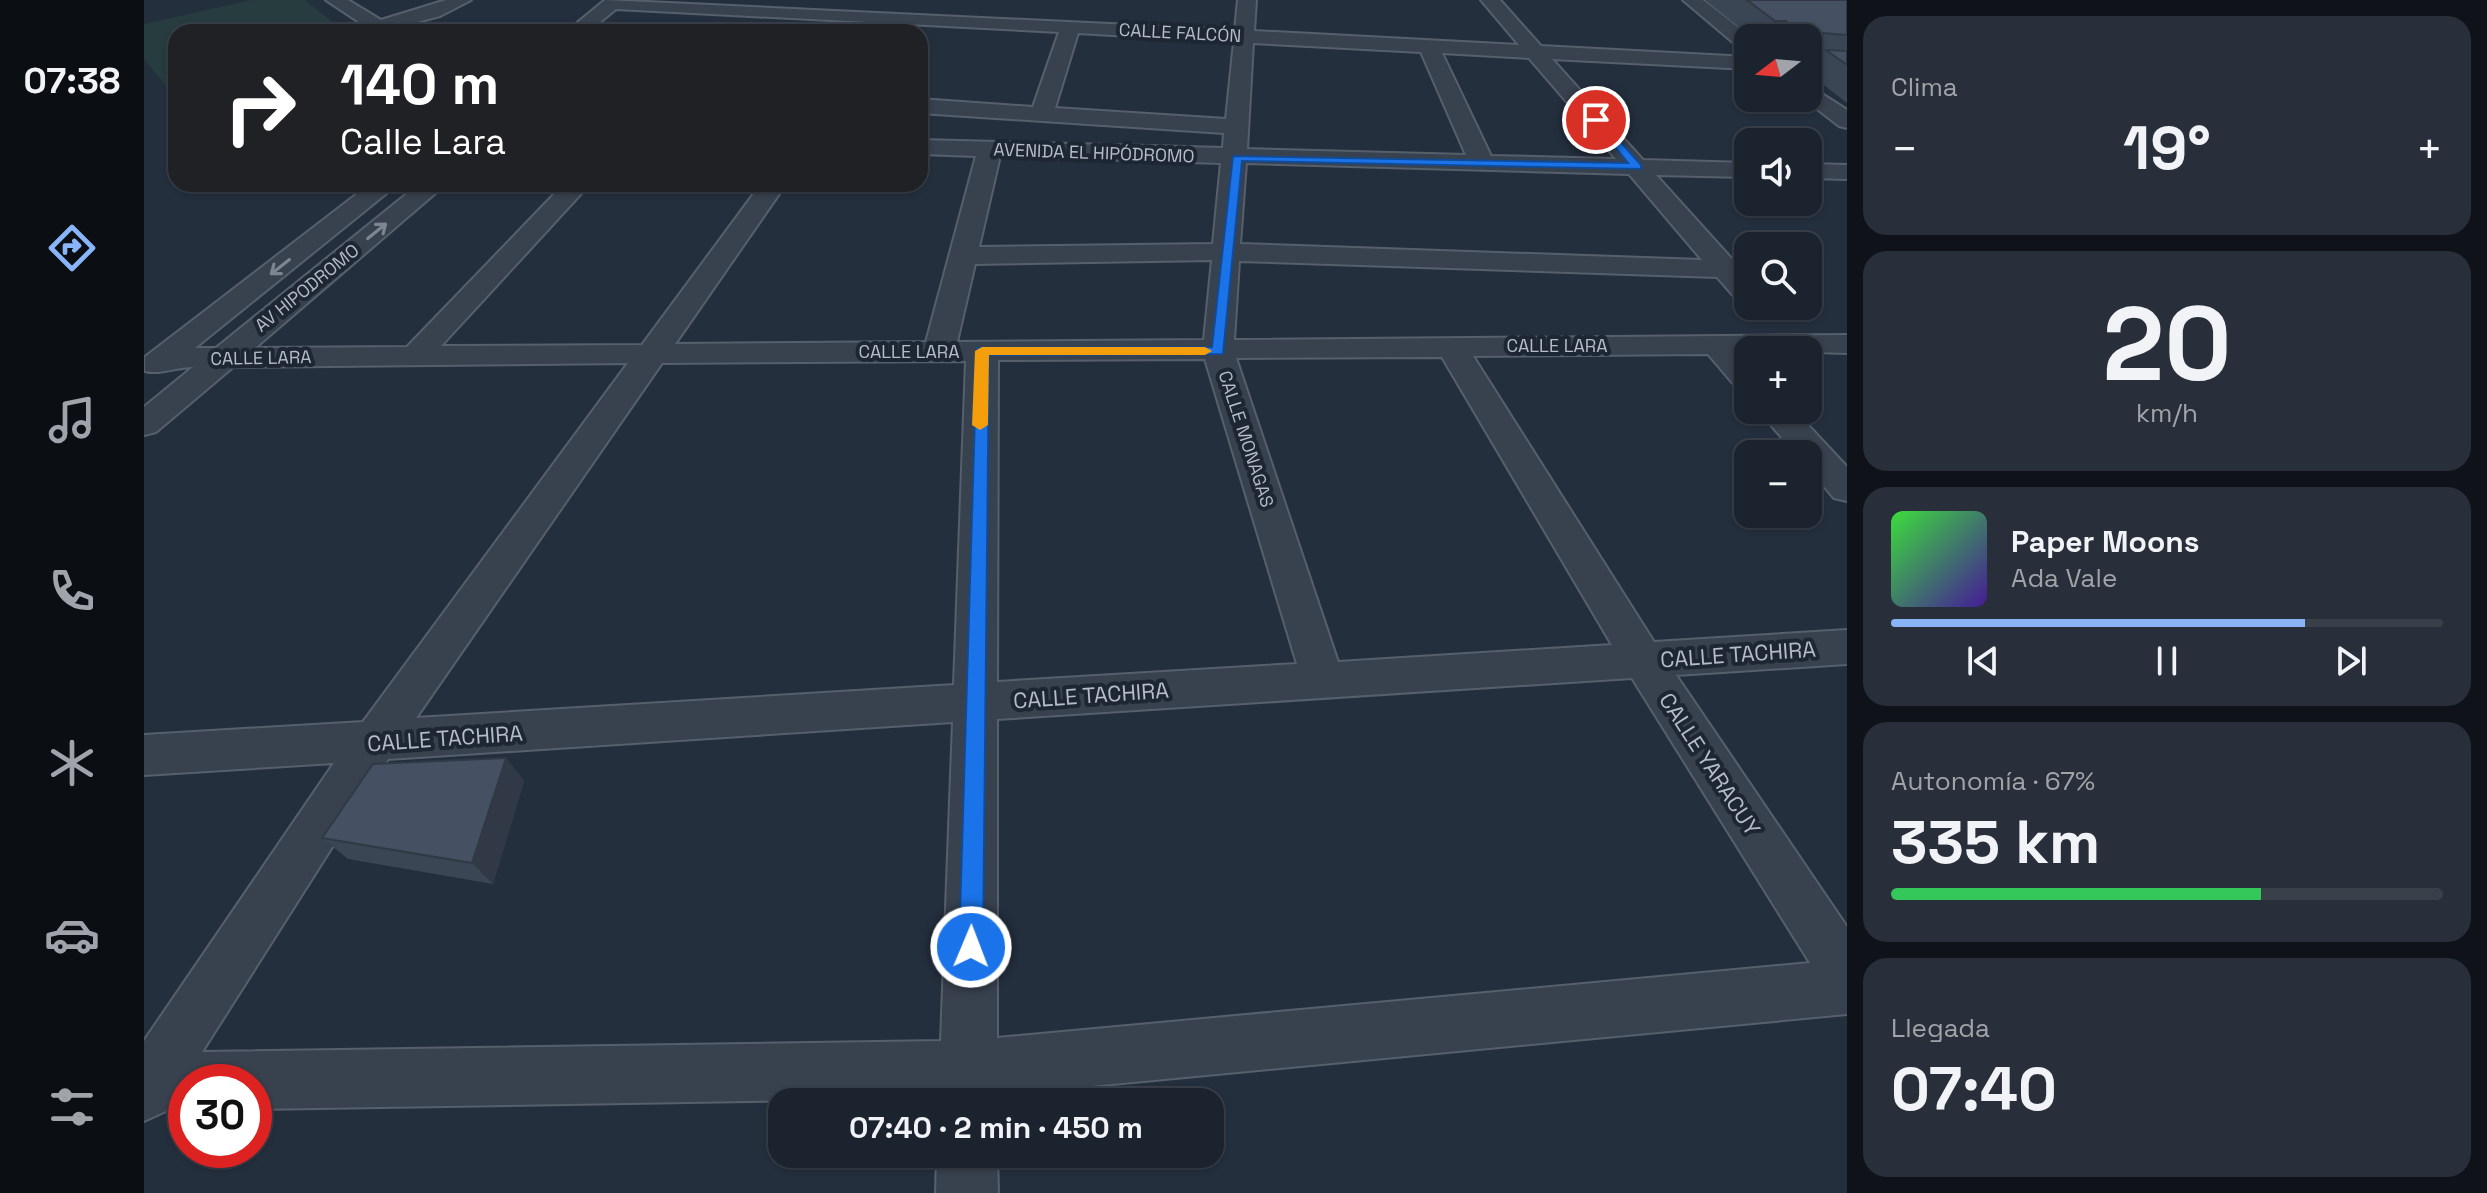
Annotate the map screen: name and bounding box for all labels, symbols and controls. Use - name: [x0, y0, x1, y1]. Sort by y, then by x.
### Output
- street label: CALLE FALCÓN: [1118, 18, 1242, 47]
- north arrow: [1734, 24, 1822, 112]
- map controls: [1734, 24, 1822, 528]
- text: 140 m: [340, 49, 499, 120]
- icon: right: [208, 56, 312, 160]
- text: 07:38: [24, 58, 120, 104]
- text: Clima: [1891, 70, 1958, 104]
- pin: [1562, 86, 1630, 154]
- icon: arrive: [1574, 98, 1618, 142]
- text: 19°: [2123, 110, 2211, 187]
- text: Calle Lara: [340, 119, 506, 165]
- text: −: [1891, 121, 1918, 177]
- text: +: [2416, 121, 2443, 177]
- button: sound: [1734, 128, 1822, 216]
- street label: AVENIDA EL HIPÓDROMO: [993, 137, 1195, 168]
- icon: directions: [44, 220, 100, 276]
- one-way arrow: [366, 222, 387, 240]
- button: search: [1734, 232, 1822, 320]
- street label: AV HIPODROMO: [250, 239, 363, 337]
- one-way arrow: [270, 258, 291, 275]
- text: 20: [2102, 278, 2232, 410]
- street label: CALLE LARA: [1506, 334, 1608, 357]
- button: +: [1734, 336, 1822, 424]
- street label: CALLE LARA: [858, 340, 960, 363]
- street label: CALLE LARA: [210, 345, 312, 370]
- street label: CALLE MONAGAS: [1214, 368, 1279, 510]
- icon: music: [44, 392, 100, 448]
- text: km/h: [2136, 396, 2198, 430]
- button: −: [1734, 440, 1822, 528]
- text: Paper Moons: [2011, 522, 2200, 561]
- text: Ada Vale: [2011, 561, 2117, 595]
- icon: phone: [44, 563, 100, 619]
- street label: CALLE TACHIRA: [1659, 635, 1817, 673]
- icon: previous: [1961, 639, 2005, 683]
- icon: pause: [2145, 639, 2189, 683]
- icon: next: [2329, 639, 2373, 683]
- street label: CALLE TACHIRA: [1012, 676, 1170, 714]
- street label: CALLE YARACUY: [1653, 687, 1767, 841]
- street label: CALLE TACHIRA: [366, 719, 524, 757]
- icon: climate: [44, 735, 100, 791]
- text: Autonomía · 67%: [1891, 764, 2095, 798]
- text: 335 km: [1891, 804, 2100, 881]
- position arrow: [929, 905, 1013, 989]
- icon: car: [44, 907, 100, 963]
- text: Llegada: [1891, 1011, 1990, 1045]
- text: 07:40: [1891, 1051, 2057, 1128]
- speed limit sign: 30: [168, 1064, 272, 1168]
- icon: filters: [44, 1079, 100, 1135]
- text: 07:40 · 2 min · 450 m: [849, 1108, 1143, 1147]

